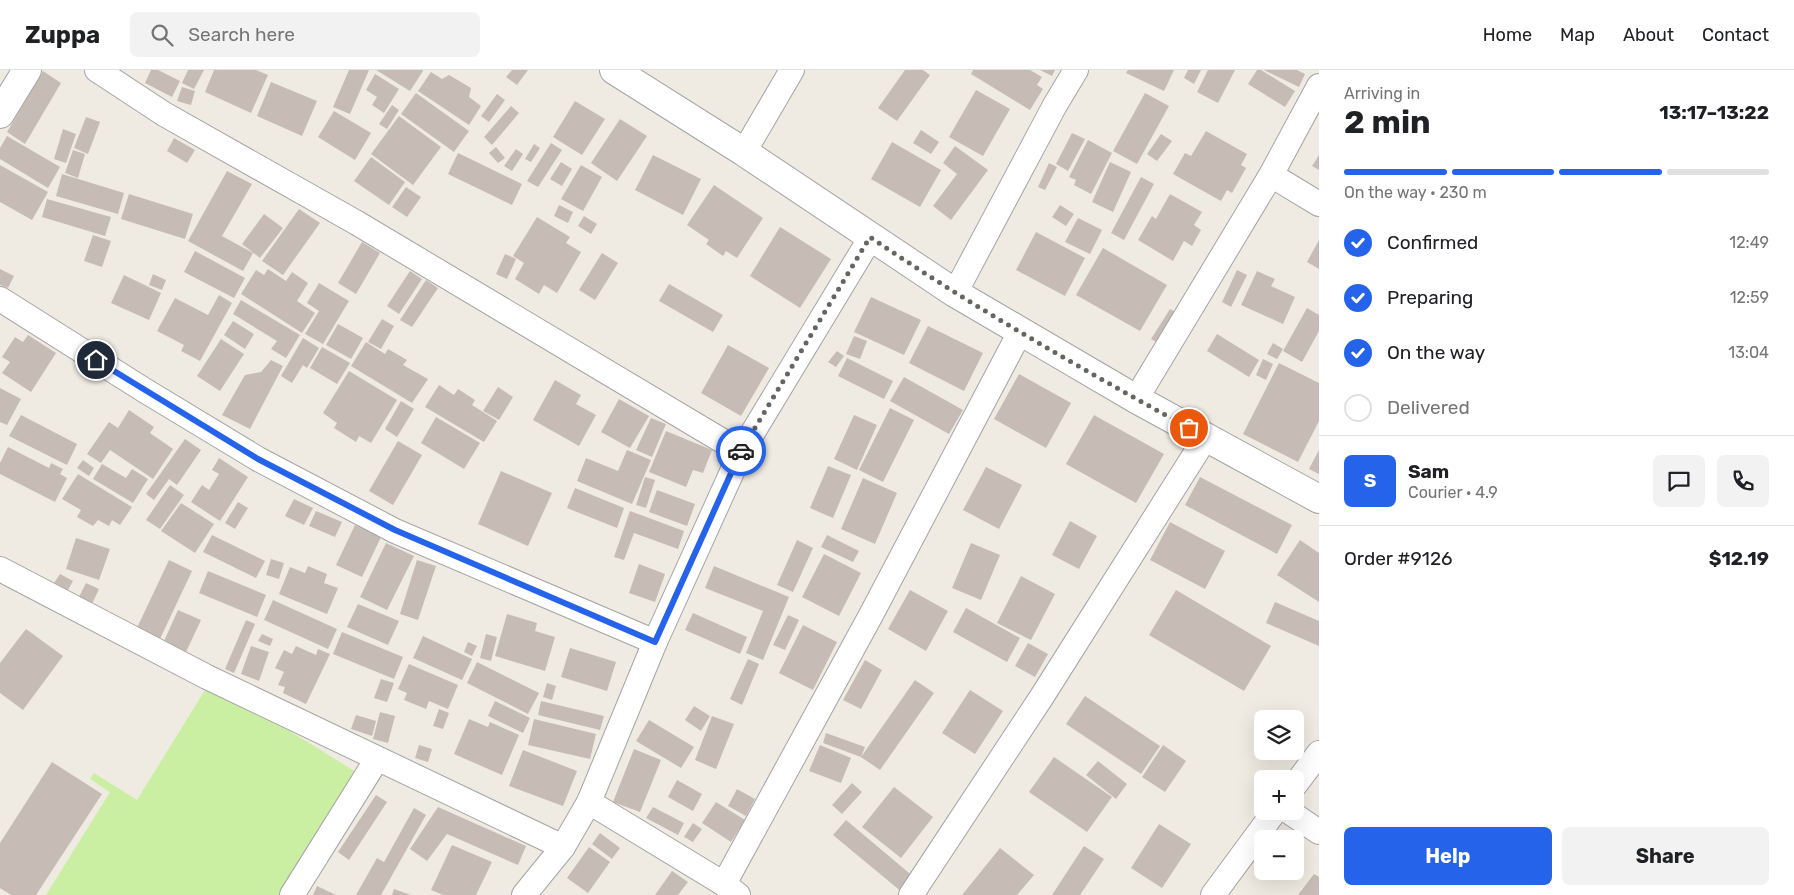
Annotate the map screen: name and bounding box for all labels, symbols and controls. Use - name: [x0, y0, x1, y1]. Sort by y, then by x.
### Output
- search box: [130, 12, 480, 57]
- text: Zuppa: [25, 21, 100, 49]
- icon: search: [148, 21, 176, 49]
- text: Search here: [188, 23, 295, 46]
- text: Home: [1483, 24, 1532, 46]
- text: Map: [1560, 24, 1595, 46]
- text: About: [1623, 24, 1674, 46]
- text: Contact: [1702, 24, 1769, 46]
- text: Arriving in: [1344, 84, 1420, 103]
- text: 13:17–13:22: [1659, 101, 1769, 124]
- text: 2 min: [1344, 103, 1431, 141]
- text: On the way · 230 m: [1344, 183, 1487, 202]
- icon: check: [1344, 229, 1372, 257]
- text: Confirmed: [1387, 231, 1478, 254]
- text: 12:49: [1729, 233, 1769, 252]
- icon: check: [1344, 284, 1372, 312]
- text: Preparing: [1387, 286, 1473, 309]
- text: 12:59: [1730, 288, 1769, 307]
- pin: [75, 339, 117, 381]
- icon: check: [1344, 339, 1372, 367]
- text: On the way: [1387, 341, 1485, 364]
- text: 13:04: [1728, 343, 1769, 362]
- icon: home: [82, 346, 110, 374]
- text: Delivered: [1387, 396, 1470, 419]
- pin: [1168, 407, 1210, 449]
- icon: bag: [1175, 414, 1203, 442]
- courier: [716, 426, 766, 476]
- icon: car: [727, 437, 755, 465]
- button: chat: [1653, 455, 1705, 507]
- button: phone: [1717, 455, 1769, 507]
- text: Sam: [1408, 460, 1449, 483]
- text: S: [1364, 469, 1376, 492]
- text: Courier · 4.9: [1408, 483, 1498, 502]
- text: Order #9126: [1344, 547, 1453, 570]
- text: $12.19: [1709, 547, 1769, 570]
- map controls: [1254, 710, 1304, 880]
- button: layers: [1254, 710, 1304, 760]
- button: +: [1254, 770, 1304, 820]
- button: Help: [1344, 827, 1552, 885]
- button: Share: [1562, 827, 1769, 885]
- button: −: [1254, 830, 1304, 880]

